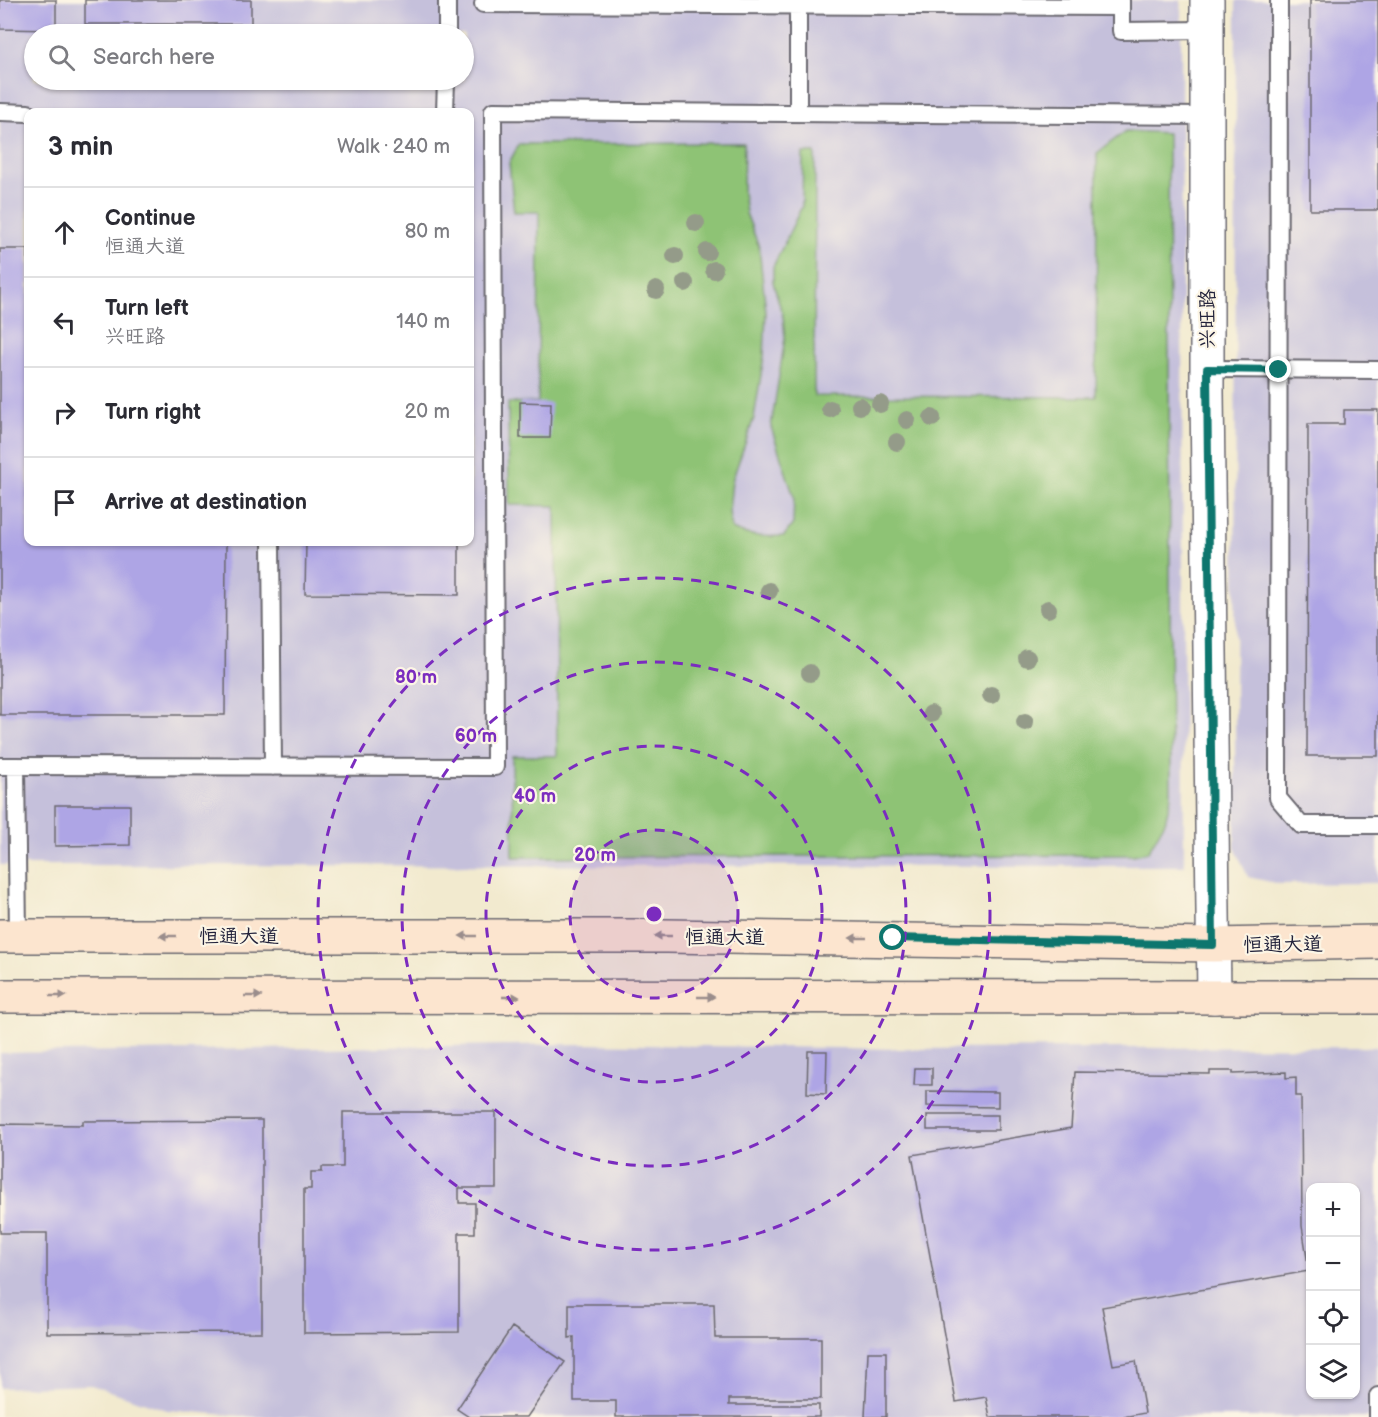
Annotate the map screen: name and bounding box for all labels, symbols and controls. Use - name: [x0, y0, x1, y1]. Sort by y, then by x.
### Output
- search box: [24, 24, 474, 90]
- icon: search: [45, 41, 78, 74]
- text: Search here: [93, 44, 215, 71]
- text: 3 min: [48, 132, 113, 163]
- text: Walk · 240 m: [337, 135, 450, 159]
- text: Continue: [105, 205, 195, 232]
- icon: ahead: [48, 216, 81, 249]
- text: 80 m: [405, 220, 450, 244]
- text: 恒通大道: [105, 235, 185, 259]
- street label: 兴旺路: [1196, 288, 1220, 349]
- text: Turn left: [105, 295, 189, 322]
- icon: left: [48, 306, 81, 339]
- text: 140 m: [396, 310, 450, 334]
- text: 兴旺路: [105, 325, 165, 349]
- route end: [1265, 356, 1291, 382]
- icon: right: [48, 396, 81, 429]
- text: Turn right: [105, 399, 201, 426]
- text: 20 m: [405, 400, 450, 424]
- icon: arrive: [48, 486, 81, 519]
- text: Arrive at destination: [105, 489, 307, 516]
- text: 80 m: [395, 667, 437, 688]
- text: 60 m: [455, 726, 497, 747]
- text: 40 m: [514, 786, 556, 807]
- text: 20 m: [574, 845, 616, 866]
- centre of rings: [644, 904, 664, 924]
- route start: [879, 924, 905, 950]
- street label: 恒通大道: [199, 925, 279, 949]
- street label: 恒通大道: [685, 926, 765, 950]
- one-way arrow: [158, 931, 177, 941]
- one-way arrow: [458, 931, 477, 941]
- one-way arrow: [653, 931, 672, 941]
- street label: 恒通大道: [1243, 932, 1323, 958]
- one-way arrow: [848, 933, 867, 943]
- one-way arrow: [49, 991, 68, 1001]
- one-way arrow: [244, 991, 263, 1001]
- one-way arrow: [502, 992, 521, 1002]
- one-way arrow: [697, 992, 716, 1002]
- map controls: [1306, 1183, 1360, 1399]
- button: +: [1306, 1183, 1360, 1237]
- button: −: [1306, 1237, 1360, 1291]
- button: locate: [1306, 1291, 1360, 1345]
- button: layers: [1306, 1345, 1360, 1399]

